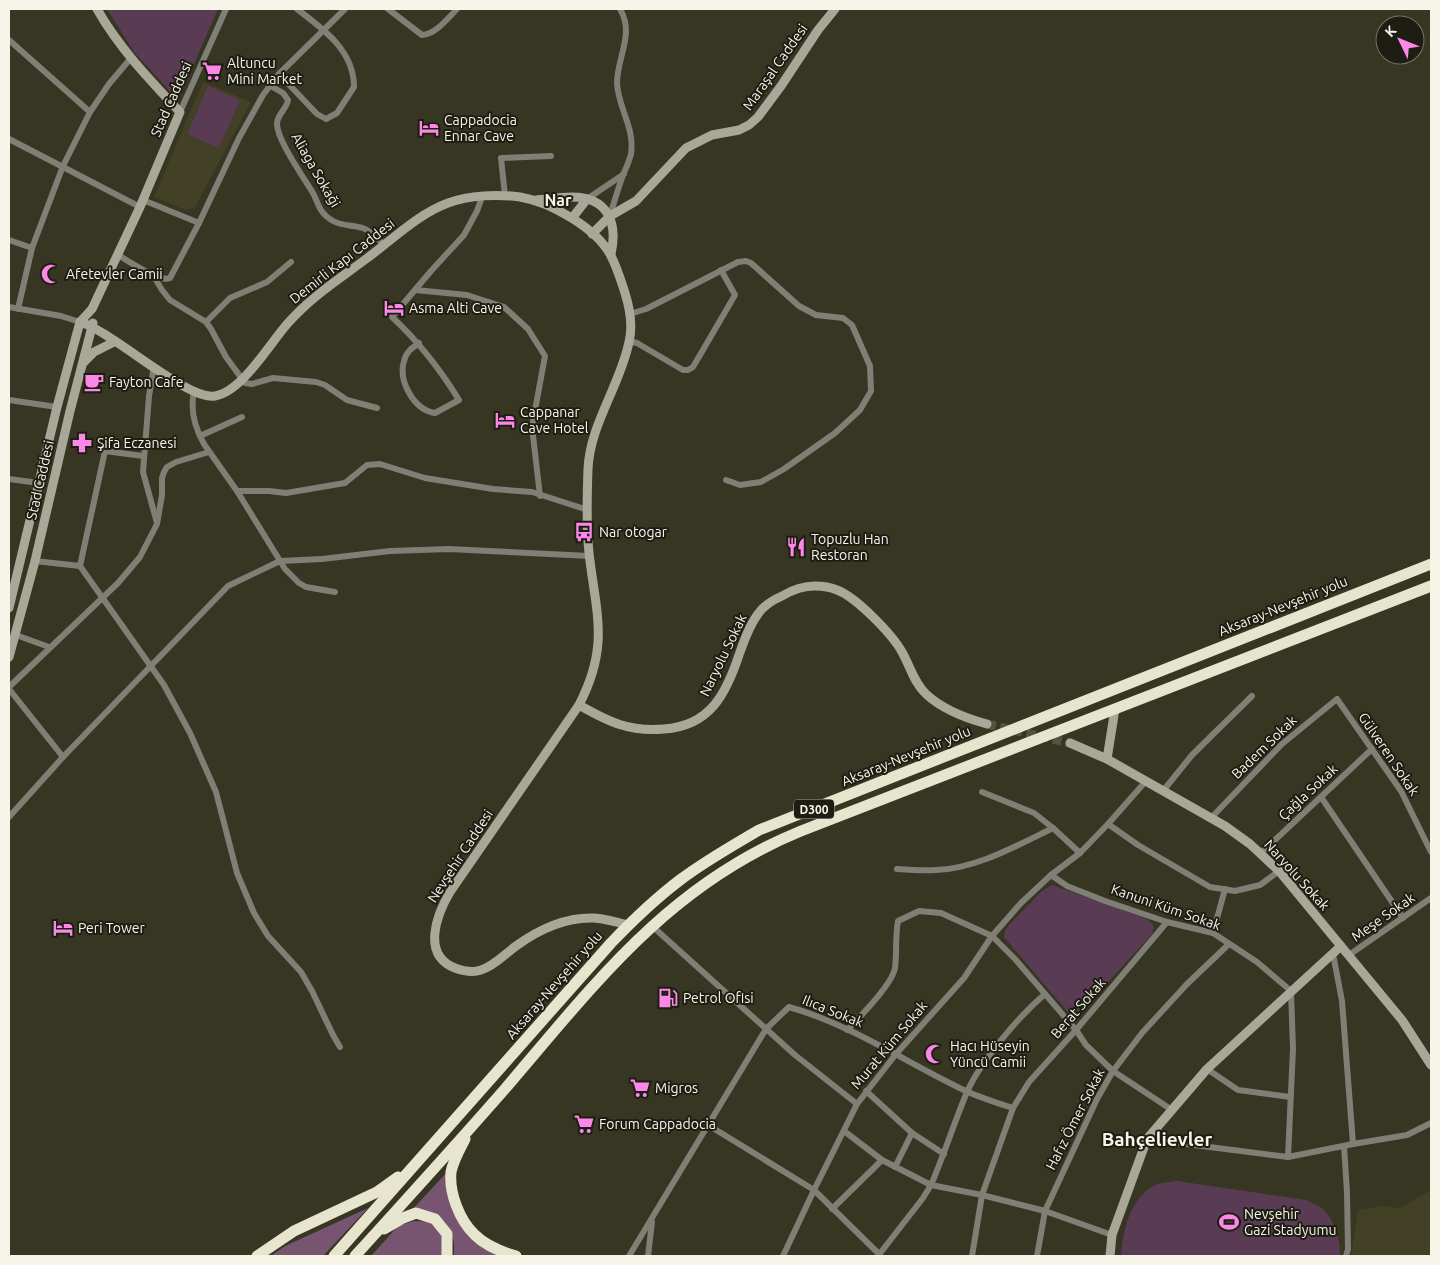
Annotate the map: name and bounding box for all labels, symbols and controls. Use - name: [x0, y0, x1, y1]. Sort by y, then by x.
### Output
- north arrow: [1375, 15, 1425, 65]
- street label: Maraşal Caddesi: [739, 21, 811, 113]
- text: K: [1381, 22, 1400, 40]
- place label: Altuncu Mini Market: [227, 55, 302, 87]
- street label: Stad Caddesi: [147, 59, 195, 139]
- supermarket icon: Altuncu Mini Market: [201, 60, 223, 82]
- place label: Cappadocia Ennar Cave: [444, 112, 517, 144]
- hotel icon: Cappadocia Ennar Cave: [418, 117, 440, 139]
- street label: Aliaga Sokaği: [288, 130, 344, 210]
- district label: Nar: [544, 191, 572, 209]
- street label: Demirli Kapı Caddesi: [286, 215, 398, 307]
- mosque icon: Afetevler Camii: [40, 263, 62, 285]
- place label: Afetevler Camii: [66, 266, 163, 282]
- hotel icon: Asma Alti Cave: [383, 297, 405, 319]
- place label: Asma Alti Cave: [409, 300, 502, 316]
- cafe icon: Fayton Cafe: [83, 371, 105, 393]
- place label: Fayton Cafe: [109, 374, 183, 390]
- place label: Cappanar Cave Hotel: [520, 404, 589, 436]
- hotel icon: Cappanar Cave Hotel: [494, 409, 516, 431]
- pharmacy icon: Şifa Eczanesi: [71, 432, 93, 454]
- place label: Şifa Eczanesi: [97, 435, 177, 451]
- street label: Stad Caddesi: [23, 439, 57, 521]
- bus stop icon: Nar otogar: [573, 521, 595, 543]
- place label: Nar otogar: [599, 524, 668, 540]
- place label: Topuzlu Han Restoran: [811, 531, 889, 563]
- restaurant icon: Topuzlu Han Restoran: [785, 536, 807, 558]
- street label: Aksaray-Nevşehir yolu: [1216, 573, 1350, 639]
- street label: Naryolu Sokak: [696, 611, 750, 699]
- street label: Gülveren Sokak: [1355, 710, 1423, 798]
- street label: Badem Sokak: [1228, 712, 1300, 782]
- street label: Aksaray-Nevşehir yolu: [839, 723, 973, 789]
- street label: Çağla Sokak: [1275, 761, 1341, 823]
- road number: D300: [794, 800, 834, 819]
- street label: Nevşehir Caddesi: [424, 806, 496, 906]
- street label: Naryolu Sokak: [1261, 836, 1333, 914]
- street label: Kanuni Küm Sokak: [1109, 881, 1223, 933]
- street label: Meşe Sokak: [1348, 889, 1418, 945]
- hotel icon: Peri Tower: [52, 917, 74, 939]
- place label: Peri Tower: [78, 920, 146, 936]
- street label: Aksaray-Nevşehir yolu: [503, 928, 605, 1042]
- street label: Berat Sokak: [1047, 975, 1109, 1041]
- fuel station icon: Petrol Ofisi: [657, 987, 679, 1009]
- place label: Petrol Ofisi: [683, 990, 754, 1006]
- street label: Ilıca Sokak: [800, 992, 866, 1030]
- street label: Murat Küm Sokak: [848, 998, 930, 1092]
- place label: Hacı Hüseyin Yüncü Camii: [950, 1038, 1030, 1070]
- mosque icon: Hacı Hüseyin Yüncü Camii: [924, 1043, 946, 1065]
- street label: Hafız Ömer Sokak: [1042, 1065, 1108, 1172]
- supermarket icon: Migros: [629, 1077, 651, 1099]
- place label: Migros: [655, 1080, 698, 1096]
- supermarket icon: Forum Cappadocia: [573, 1113, 595, 1135]
- place label: Forum Cappadocia: [599, 1116, 716, 1132]
- district label: Bahçelievler: [1102, 1128, 1212, 1150]
- place label: Nevşehir Gazi Stadyumu: [1244, 1206, 1337, 1238]
- sports icon: Nevşehir Gazi Stadyumu: [1218, 1211, 1240, 1233]

